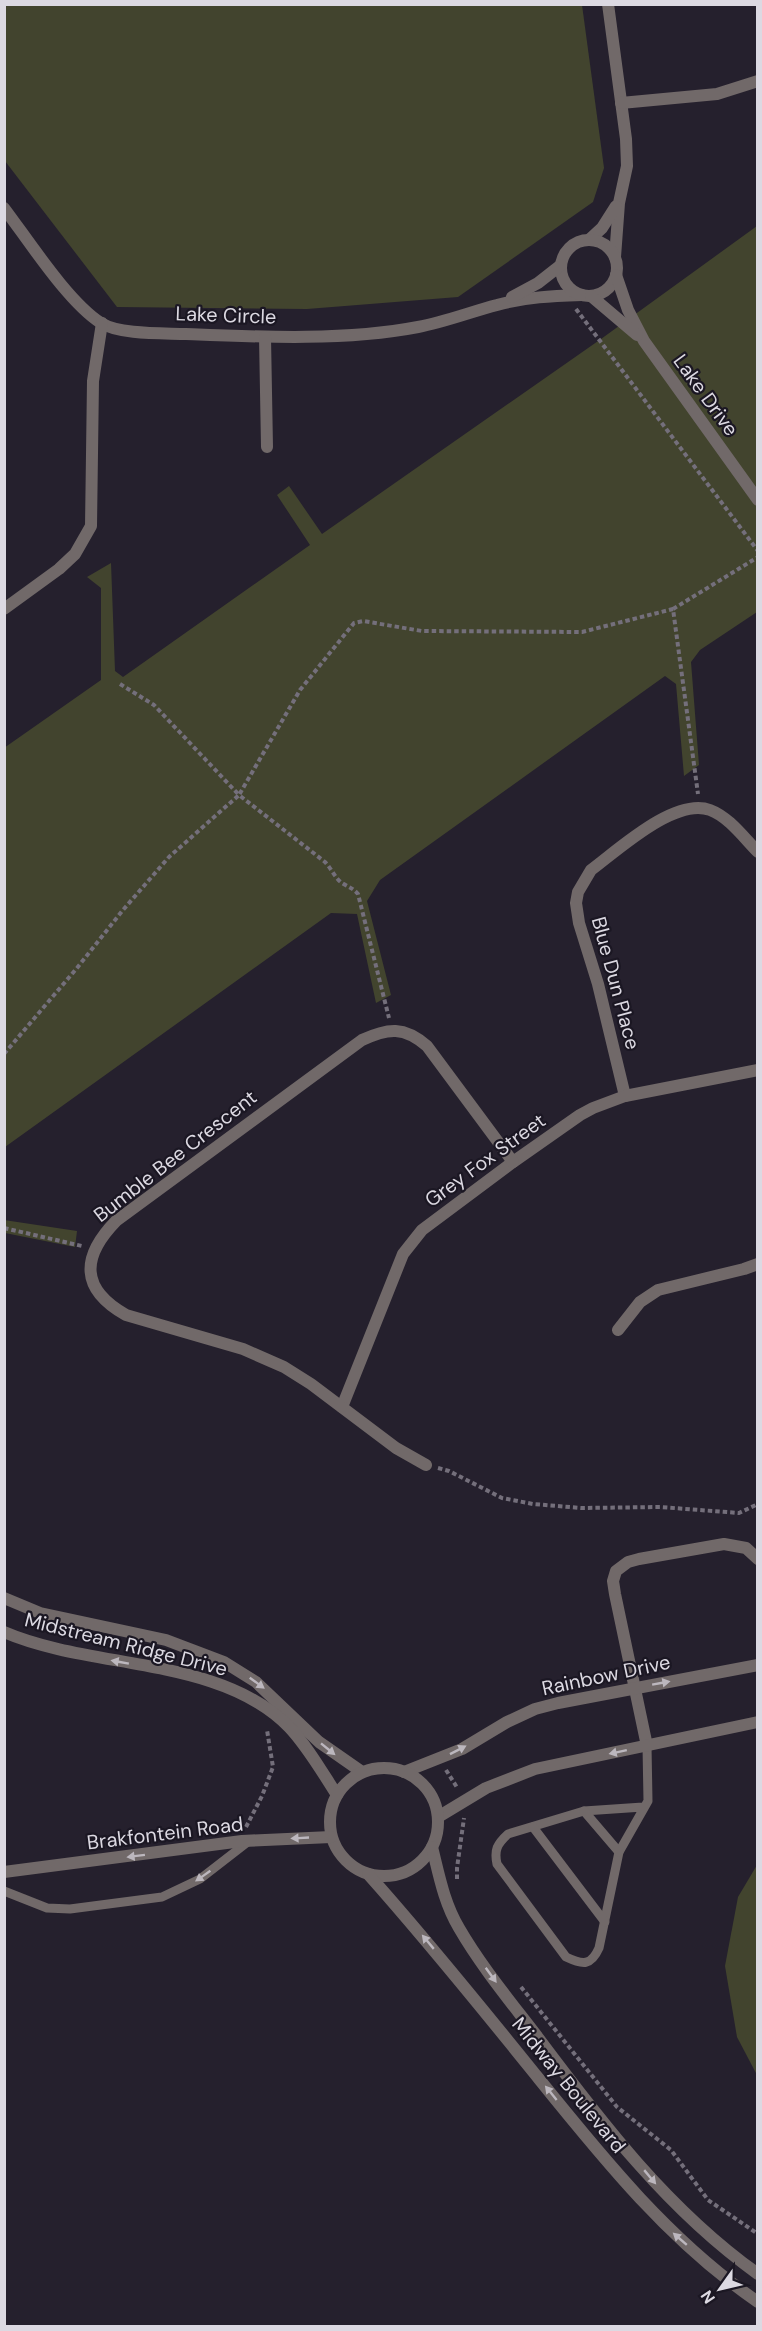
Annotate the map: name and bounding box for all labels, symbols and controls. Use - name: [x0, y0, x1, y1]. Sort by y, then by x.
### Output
- street label: Lake Circle: [175, 300, 277, 330]
- street label: Lake Drive: [668, 349, 744, 441]
- street label: Blue Dun Place: [586, 914, 646, 1052]
- street label: Bumble Bee Crescent: [88, 1084, 262, 1228]
- street label: Grey Fox Street: [419, 1107, 551, 1213]
- street label: Midstream Ridge Drive: [22, 1606, 230, 1682]
- street label: Rainbow Drive: [539, 1649, 673, 1701]
- one-way arrow: [111, 1657, 130, 1666]
- one-way arrow: [248, 1677, 264, 1689]
- one-way arrow: [651, 1678, 670, 1687]
- one-way arrow: [320, 1742, 336, 1755]
- one-way arrow: [449, 1746, 467, 1756]
- one-way arrow: [609, 1747, 627, 1757]
- street label: Brakfontein Road: [85, 1811, 245, 1855]
- one-way arrow: [290, 1834, 309, 1843]
- one-way arrow: [127, 1852, 146, 1861]
- one-way arrow: [195, 1870, 211, 1882]
- one-way arrow: [421, 1934, 434, 1950]
- one-way arrow: [485, 1966, 497, 1982]
- street label: Midway Boulevard: [506, 2012, 632, 2158]
- one-way arrow: [544, 2085, 557, 2101]
- one-way arrow: [643, 2169, 656, 2184]
- one-way arrow: [672, 2232, 688, 2245]
- north arrow: [690, 2259, 750, 2319]
- text: N: [696, 2286, 720, 2308]

